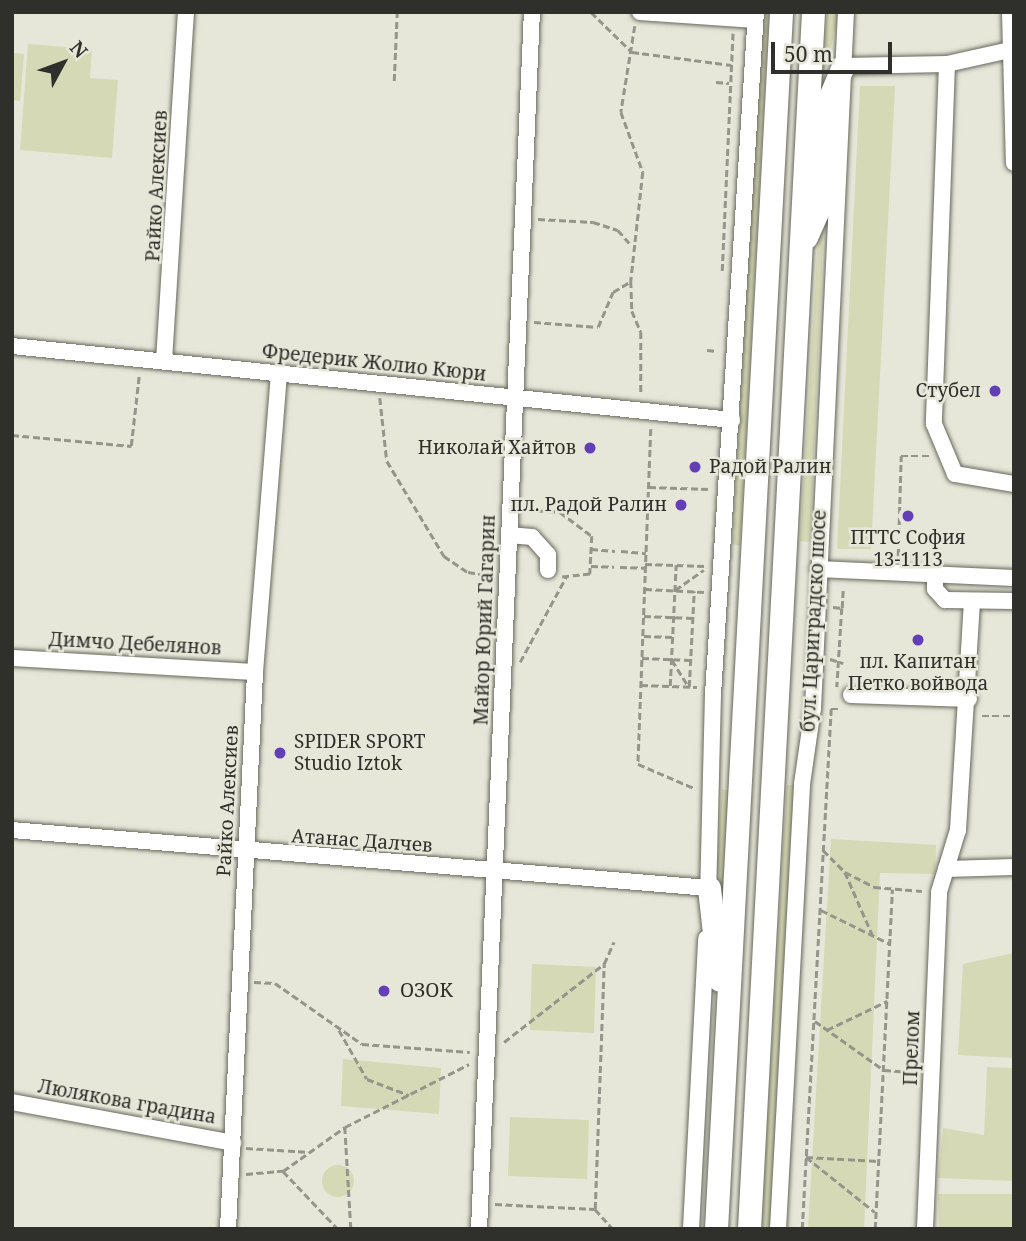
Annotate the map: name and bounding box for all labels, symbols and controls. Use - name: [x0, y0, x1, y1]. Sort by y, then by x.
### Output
- north arrow: [28, 28, 98, 98]
- scale bar: [774, 28, 895, 72]
- text: N: [64, 35, 94, 63]
- text: 50 m: [784, 40, 833, 68]
- street label: Райко Алексиев: [142, 110, 172, 262]
- street label: Фредерик Жолио Кюри: [261, 340, 487, 386]
- place label: Стубел: [916, 380, 981, 402]
- marker: Стубел: [987, 383, 1003, 399]
- place label: Николай Хайтов: [418, 437, 576, 459]
- marker: Николай Хайтов: [582, 440, 598, 456]
- place label: Радой Ралин: [709, 456, 832, 478]
- marker: Радой Ралин: [687, 459, 703, 475]
- place label: пл. Радой Ралин: [511, 494, 667, 516]
- marker: пл. Радой Ралин: [673, 497, 689, 513]
- marker: ПТТС София 13-1113: [900, 508, 916, 524]
- street label: бул. Цариградско шосе: [797, 509, 831, 733]
- street label: Майор Юрий Гагарин: [470, 514, 500, 726]
- place label: ПТТС София 13-1113: [850, 527, 966, 571]
- street label: Димчо Дебелянов: [48, 628, 222, 660]
- marker: пл. Капитан Петко войвода: [910, 632, 926, 648]
- place label: пл. Капитан Петко войвода: [848, 651, 988, 695]
- street label: Райко Алексиев: [213, 725, 243, 877]
- place label: SPIDER SPORT Studio Iztok: [294, 731, 425, 775]
- marker: SPIDER SPORT Studio Iztok: [272, 745, 288, 761]
- street label: Атанас Далчев: [291, 825, 433, 857]
- place label: ОЗОК: [400, 980, 453, 1002]
- marker: ОЗОК: [374, 981, 394, 1001]
- street label: Прелом: [899, 1010, 925, 1086]
- street label: Люлякова градина: [36, 1075, 218, 1129]

